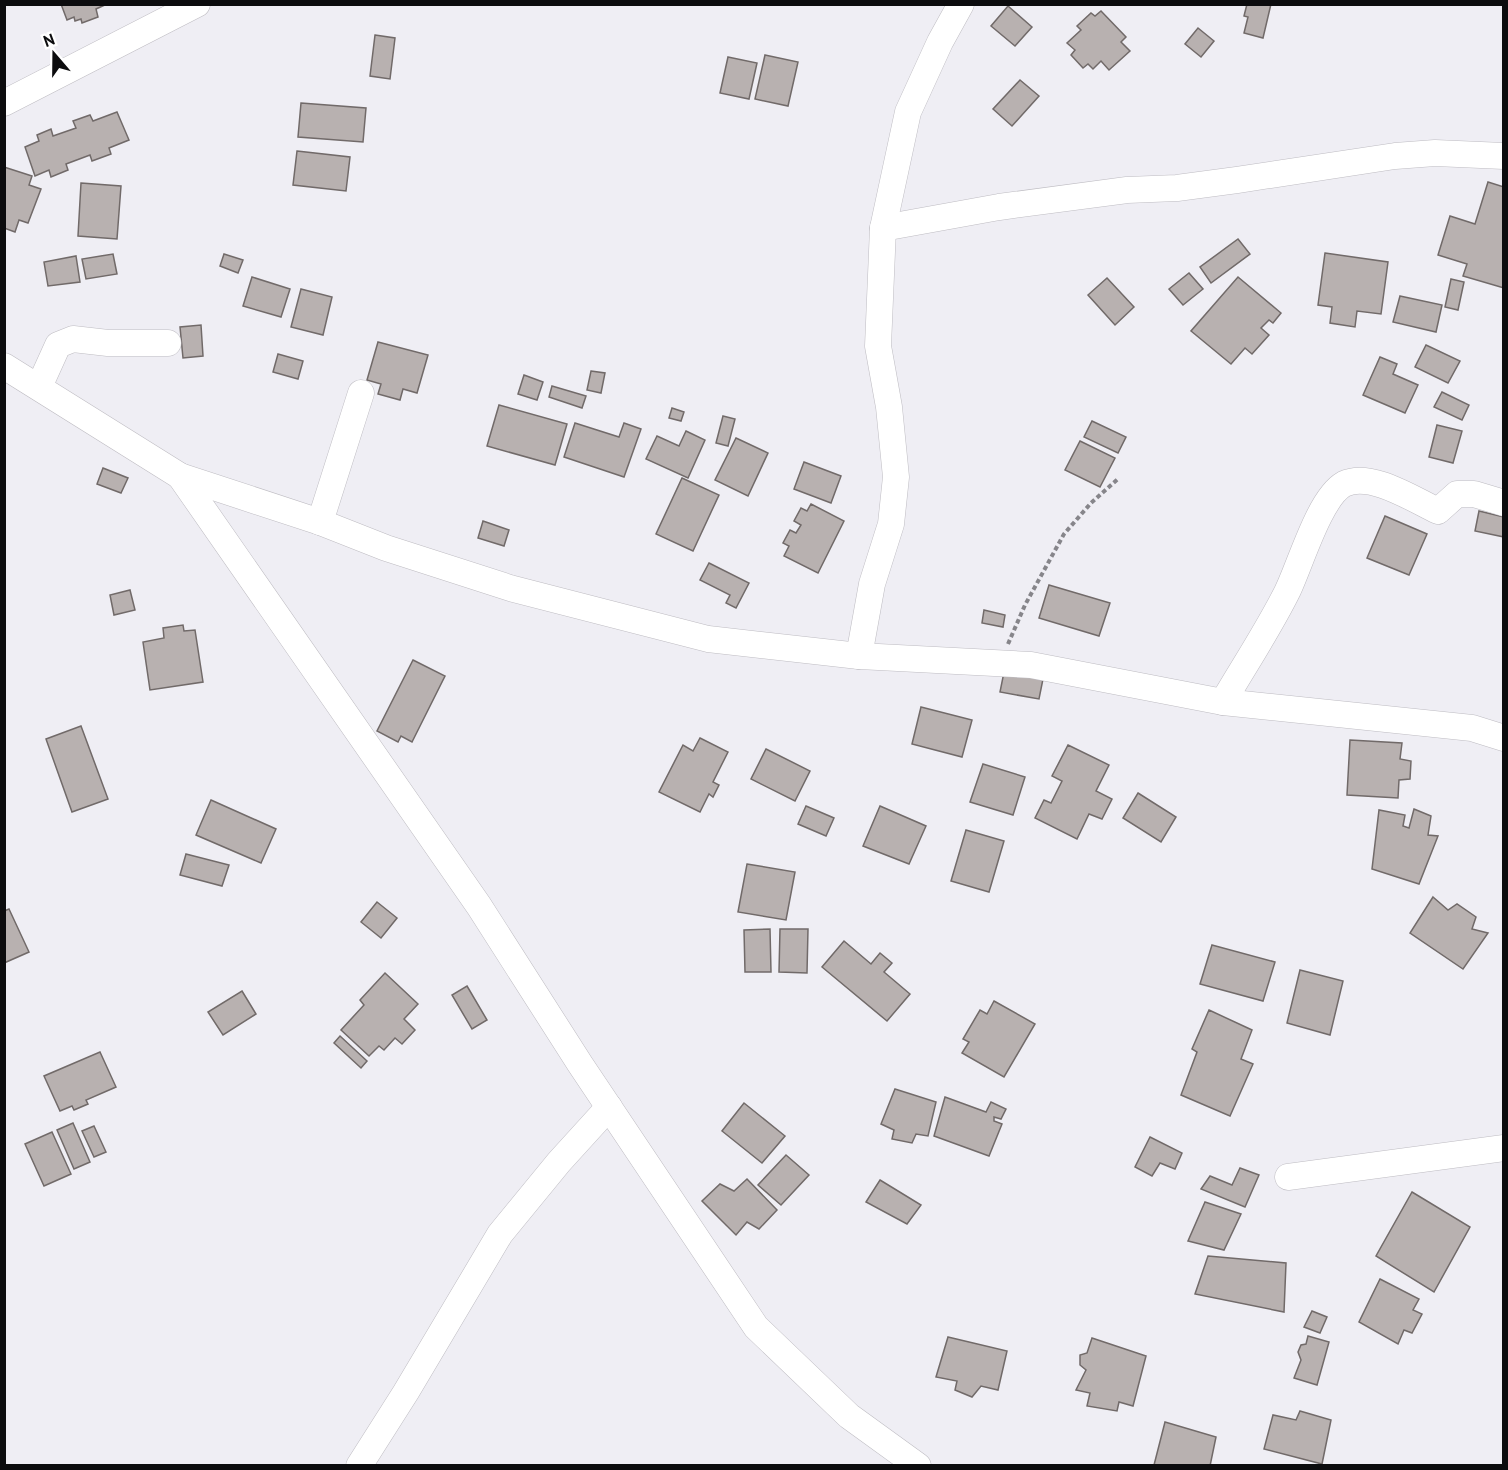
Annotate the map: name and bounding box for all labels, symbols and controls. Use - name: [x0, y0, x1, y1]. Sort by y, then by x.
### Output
- north arrow: [24, 24, 84, 84]
- text: N: [41, 29, 57, 51]

